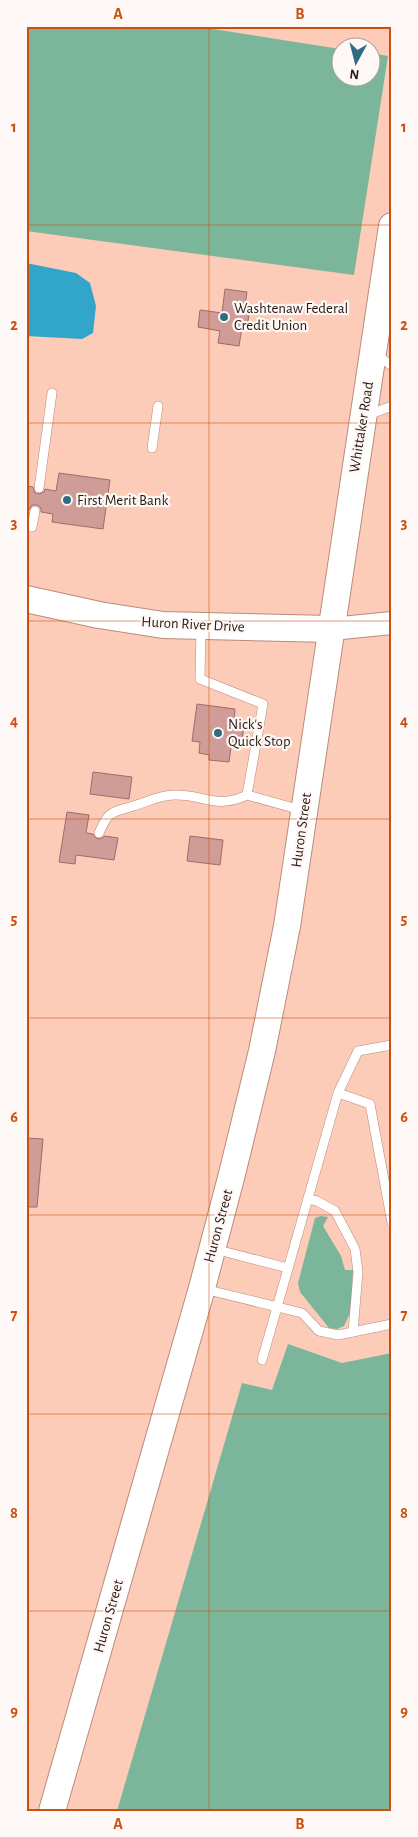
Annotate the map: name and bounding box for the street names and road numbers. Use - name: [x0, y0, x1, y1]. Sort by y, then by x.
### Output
- street label: Whittaker Road: [347, 380, 376, 474]
- street label: Huron River Drive: [141, 614, 245, 635]
- street label: Huron Street: [289, 792, 314, 868]
- street label: Huron Street: [202, 1188, 236, 1264]
- street label: Huron Street: [91, 1578, 126, 1654]

